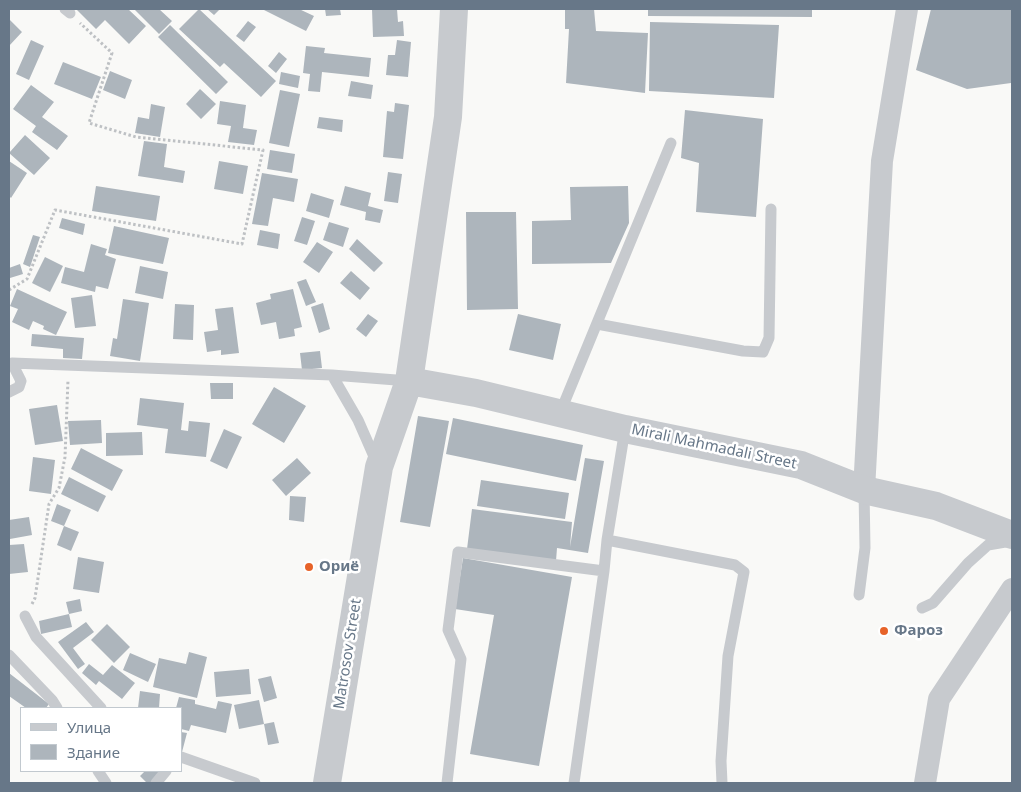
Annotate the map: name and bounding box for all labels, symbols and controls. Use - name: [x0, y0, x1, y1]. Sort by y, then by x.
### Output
- street label: Mirali Mahmadali Street: [630, 421, 798, 473]
- place label: Ориё: [319, 558, 359, 576]
- marker: Ориё: [303, 561, 315, 573]
- street label: Matrosov Street: [330, 597, 366, 711]
- place label: Фароз: [894, 622, 943, 640]
- marker: Фароз: [878, 625, 890, 637]
- legend: [20, 707, 182, 772]
- text: Улица: [67, 717, 111, 737]
- text: Здание: [67, 742, 120, 762]

